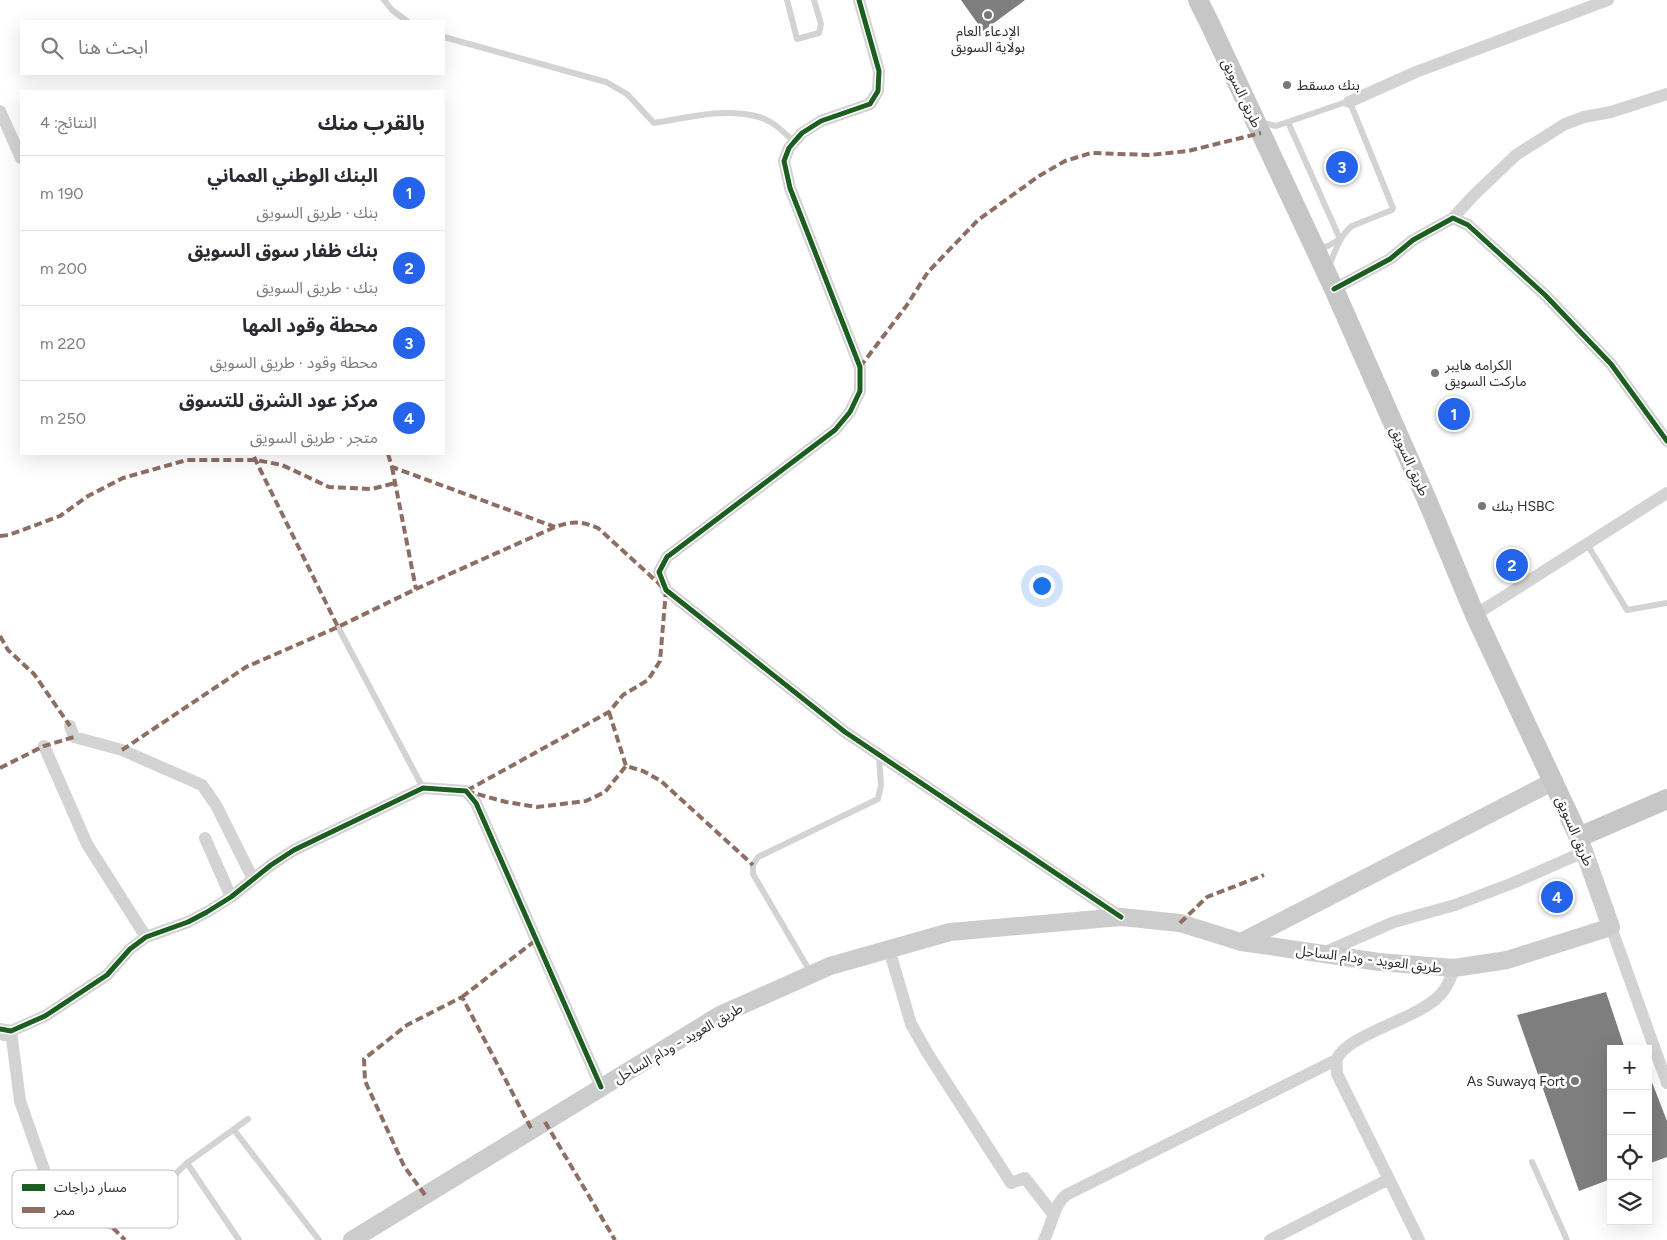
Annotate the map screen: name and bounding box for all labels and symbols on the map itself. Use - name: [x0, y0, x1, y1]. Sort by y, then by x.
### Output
- marker: الإدعاء العام بولاية السويق: [982, 9, 994, 21]
- place label: الإدعاء العام بولاية السويق: [951, 23, 1025, 57]
- street label: طريق السويق: [1217, 56, 1265, 131]
- place label: بنك مسقط: [1297, 77, 1360, 94]
- marker: بنك مسقط: [1281, 79, 1293, 91]
- pin: 3: [1326, 148, 1358, 186]
- place label: الكرامه هايبر ماركت السويق: [1444, 357, 1527, 391]
- marker: الكرامه هايبر ماركت السويق: [1429, 367, 1441, 379]
- pin: 1: [1438, 395, 1470, 433]
- street label: طريق السويق: [1386, 424, 1432, 499]
- place label: بنك HSBC: [1492, 498, 1555, 515]
- marker: بنك HSBC: [1476, 500, 1488, 512]
- pin: 2: [1496, 546, 1528, 584]
- your location: [1029, 573, 1055, 599]
- street label: طريق السويق: [1551, 794, 1597, 869]
- pin: 4: [1541, 878, 1573, 916]
- street label: طريق العويد - ودام الساحل: [1295, 942, 1443, 979]
- street label: طريق العويد - ودام الساحل: [610, 999, 747, 1089]
- place label: As Suwayq Fort: [1467, 1073, 1565, 1090]
- marker: As Suwayq Fort: [1569, 1075, 1581, 1087]
- legend: [12, 1170, 178, 1228]
- text: مسار دراجات: [54, 1179, 127, 1196]
- text: ممر: [53, 1202, 75, 1219]

